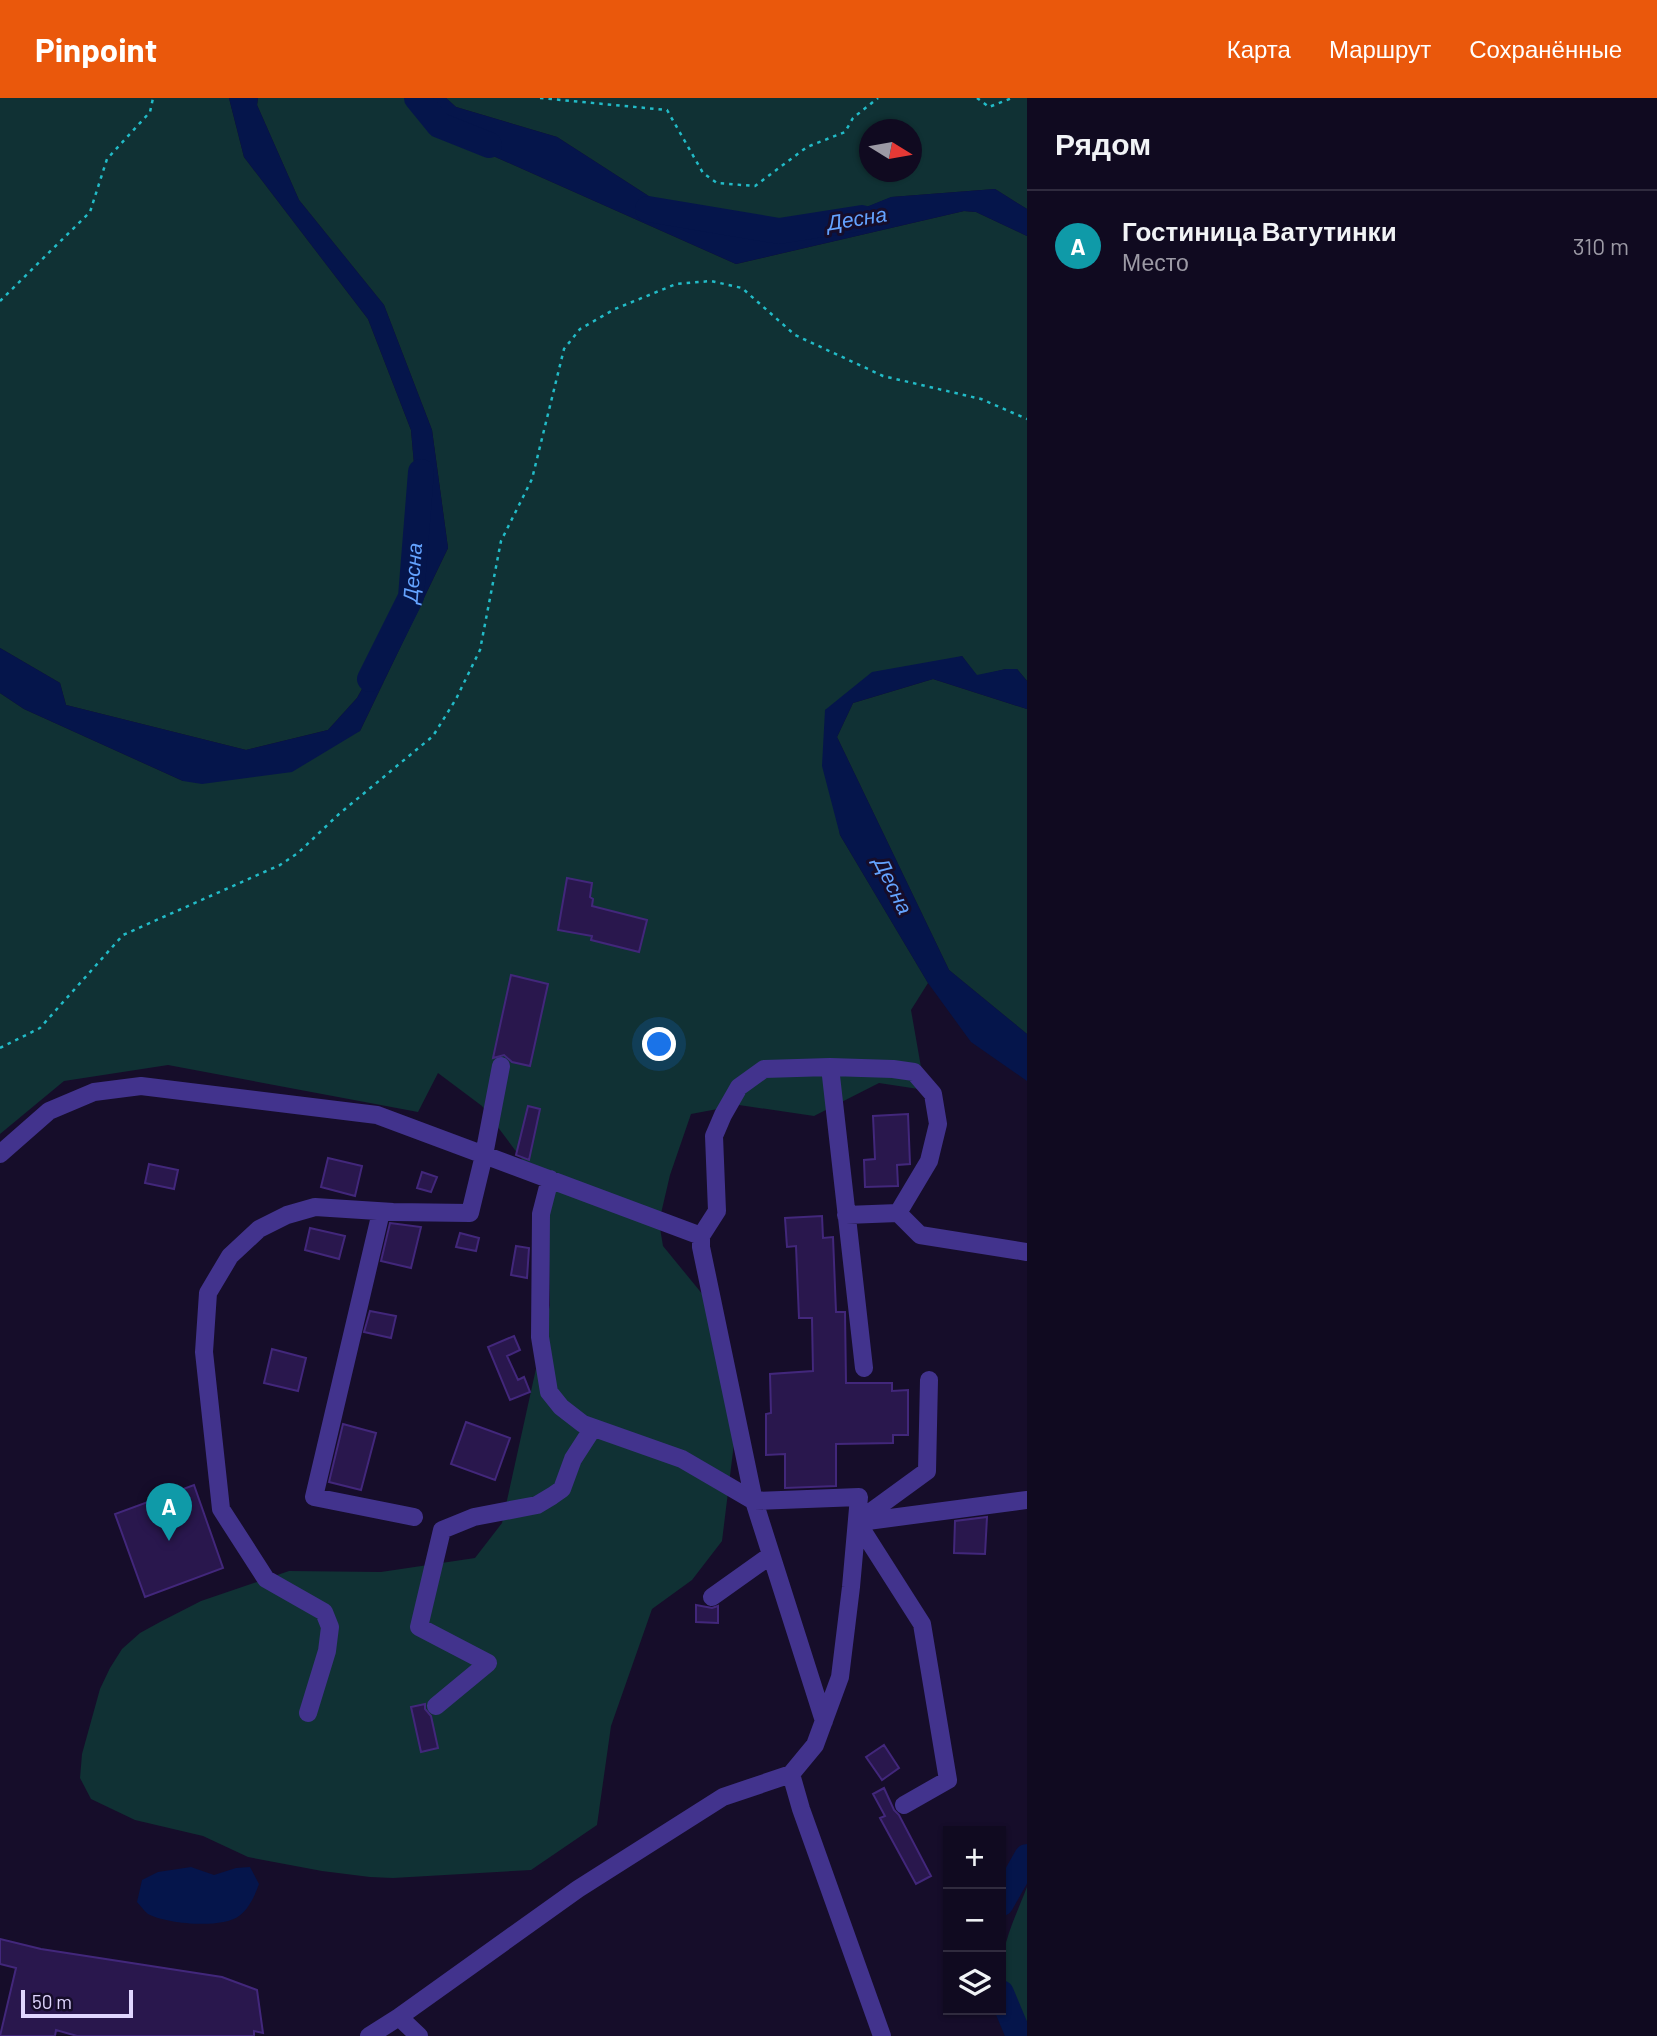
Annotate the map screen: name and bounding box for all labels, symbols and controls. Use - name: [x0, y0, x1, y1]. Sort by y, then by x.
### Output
- text: Pinpoint: [35, 29, 157, 69]
- text: Карта: [1227, 34, 1291, 63]
- text: Маршрут: [1329, 34, 1431, 63]
- text: Сохранённые: [1469, 34, 1622, 63]
- north arrow: [859, 119, 922, 182]
- text: Рядом: [1055, 125, 1151, 161]
- water label: Десна: [823, 200, 888, 235]
- text: Гостиница Ватутинки: [1122, 215, 1397, 246]
- text: A: [1070, 232, 1086, 260]
- text: 310 m: [1573, 232, 1629, 260]
- text: Место: [1122, 248, 1189, 276]
- water label: Десна: [396, 542, 426, 606]
- water label: Десна: [869, 851, 919, 918]
- your location: [642, 1027, 676, 1061]
- pin: A: [146, 1483, 192, 1541]
- map controls: [943, 1826, 1006, 2015]
- button: +: [943, 1826, 1006, 1889]
- button: −: [943, 1889, 1006, 1952]
- button: layers: [943, 1952, 1006, 2015]
- scale bar: [21, 1987, 133, 2019]
- text: 50 m: [32, 1990, 72, 2013]

